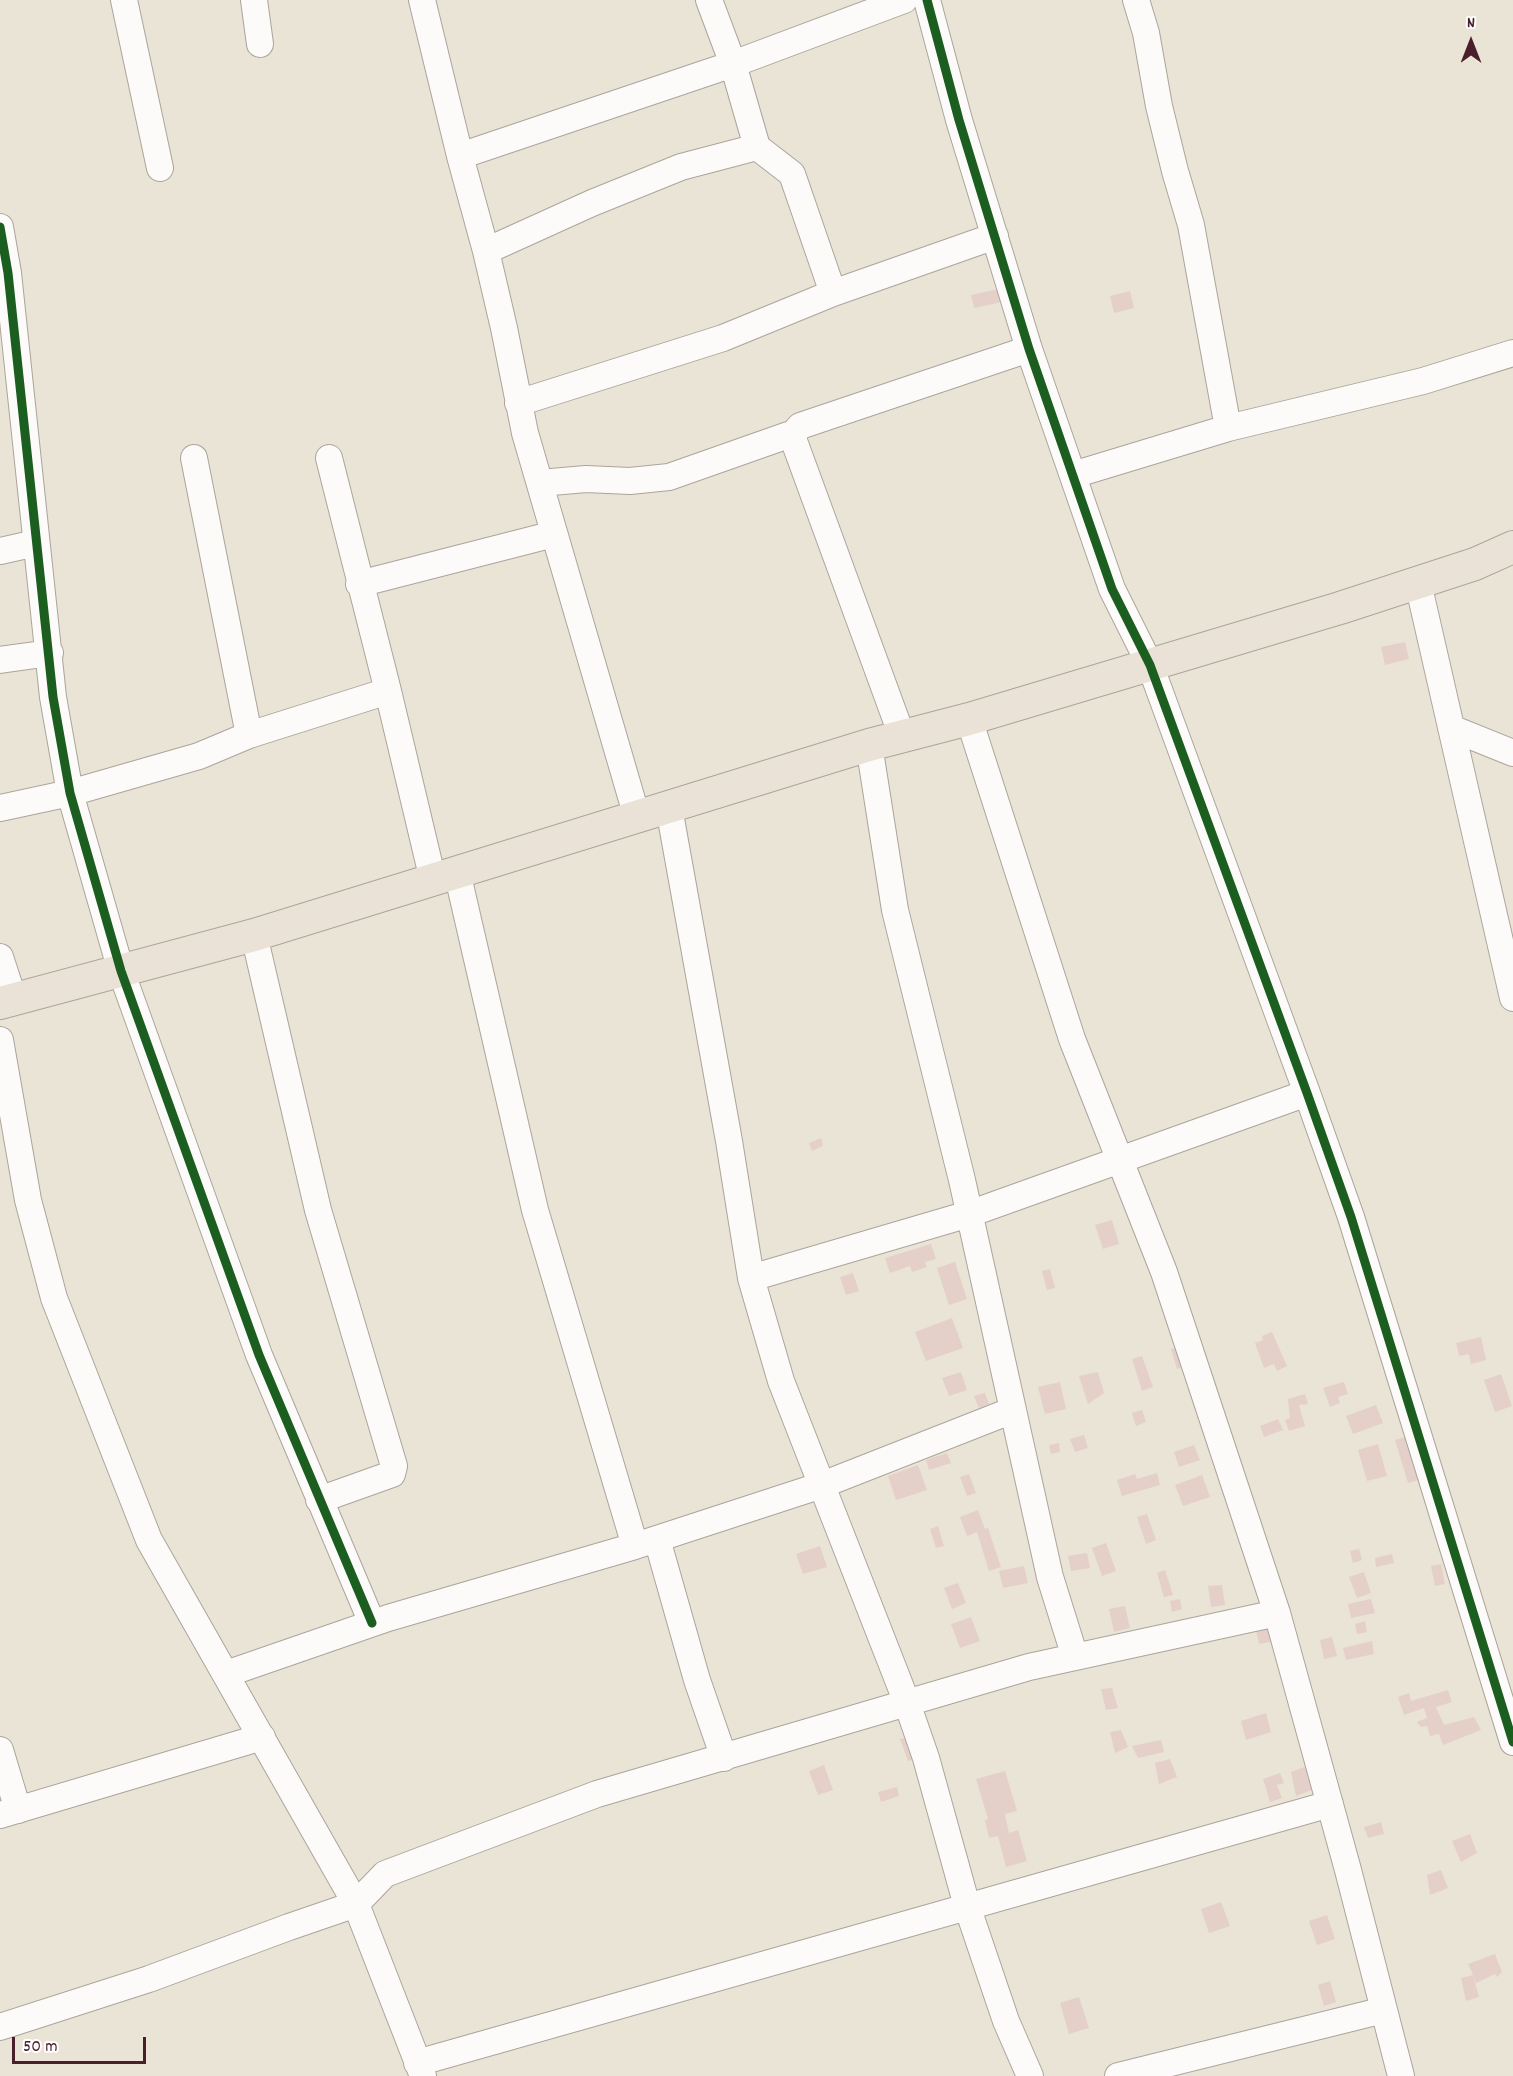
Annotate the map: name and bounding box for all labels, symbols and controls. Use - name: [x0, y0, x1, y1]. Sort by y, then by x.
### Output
- north arrow: [1441, 12, 1501, 72]
- text: N: [1467, 12, 1475, 35]
- scale bar: [15, 2025, 148, 2063]
- text: 50 m: [23, 2035, 58, 2060]

